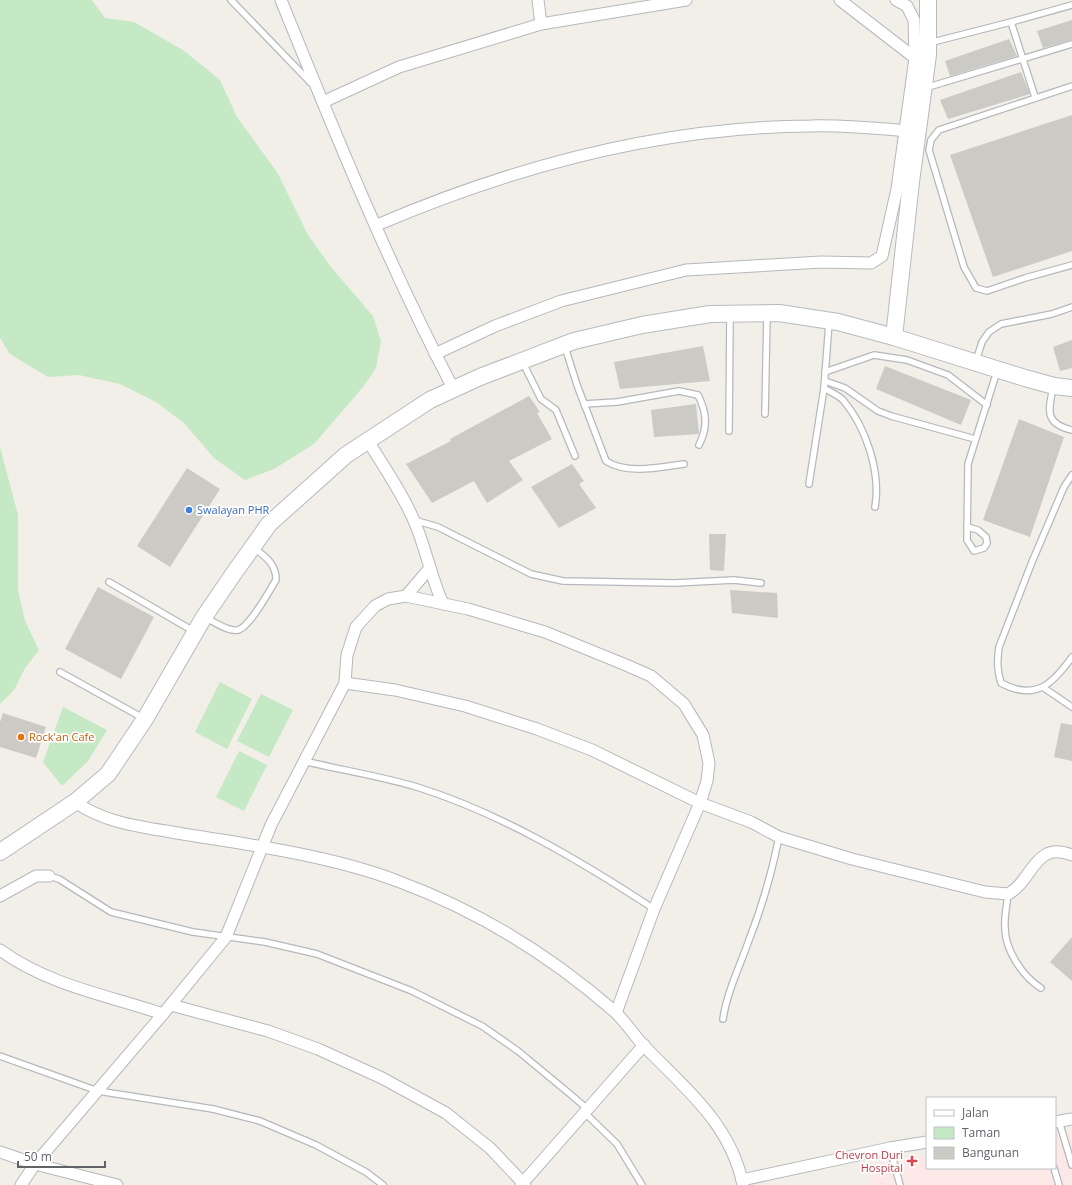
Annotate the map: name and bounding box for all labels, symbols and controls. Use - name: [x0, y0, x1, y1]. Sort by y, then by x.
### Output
- place label: Swalayan PHR: [197, 502, 270, 517]
- marker: Swalayan PHR: [184, 505, 194, 515]
- place label: Rock'an Cafe: [29, 729, 95, 744]
- marker: Rock'an Cafe: [16, 732, 26, 742]
- legend: [926, 1097, 1056, 1169]
- text: Jalan: [961, 1104, 989, 1121]
- text: Taman: [962, 1124, 1000, 1141]
- scale bar: [18, 1143, 105, 1169]
- text: Bangunan: [962, 1144, 1019, 1161]
- place label: Chevron Duri Hospital: [835, 1147, 903, 1175]
- text: 50 m: [24, 1148, 52, 1165]
- marker: Chevron Duri Hospital: [906, 1155, 918, 1167]

